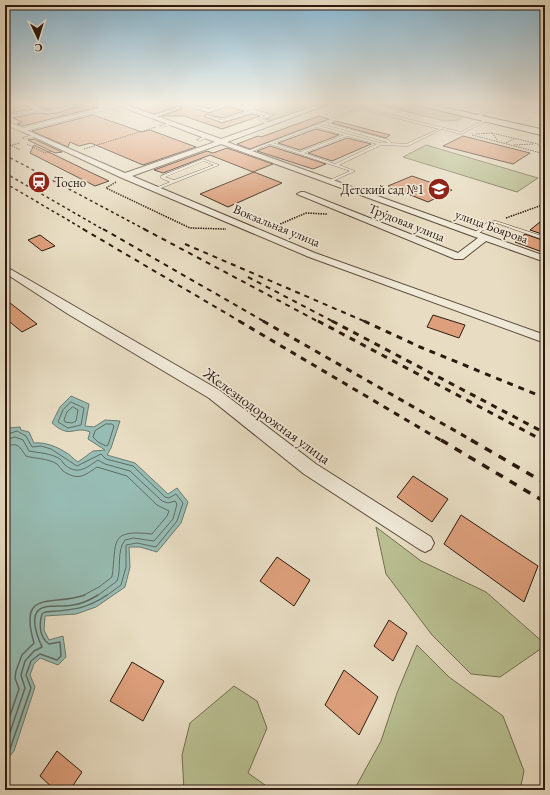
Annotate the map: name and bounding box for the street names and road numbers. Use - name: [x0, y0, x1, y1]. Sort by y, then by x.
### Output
- street label: Трудовая улица: [366, 199, 448, 246]
- street label: Вокзальная улица: [231, 200, 324, 251]
- street label: улица Боярова: [453, 205, 531, 248]
- street label: Железнодорожная улица: [199, 363, 334, 468]

